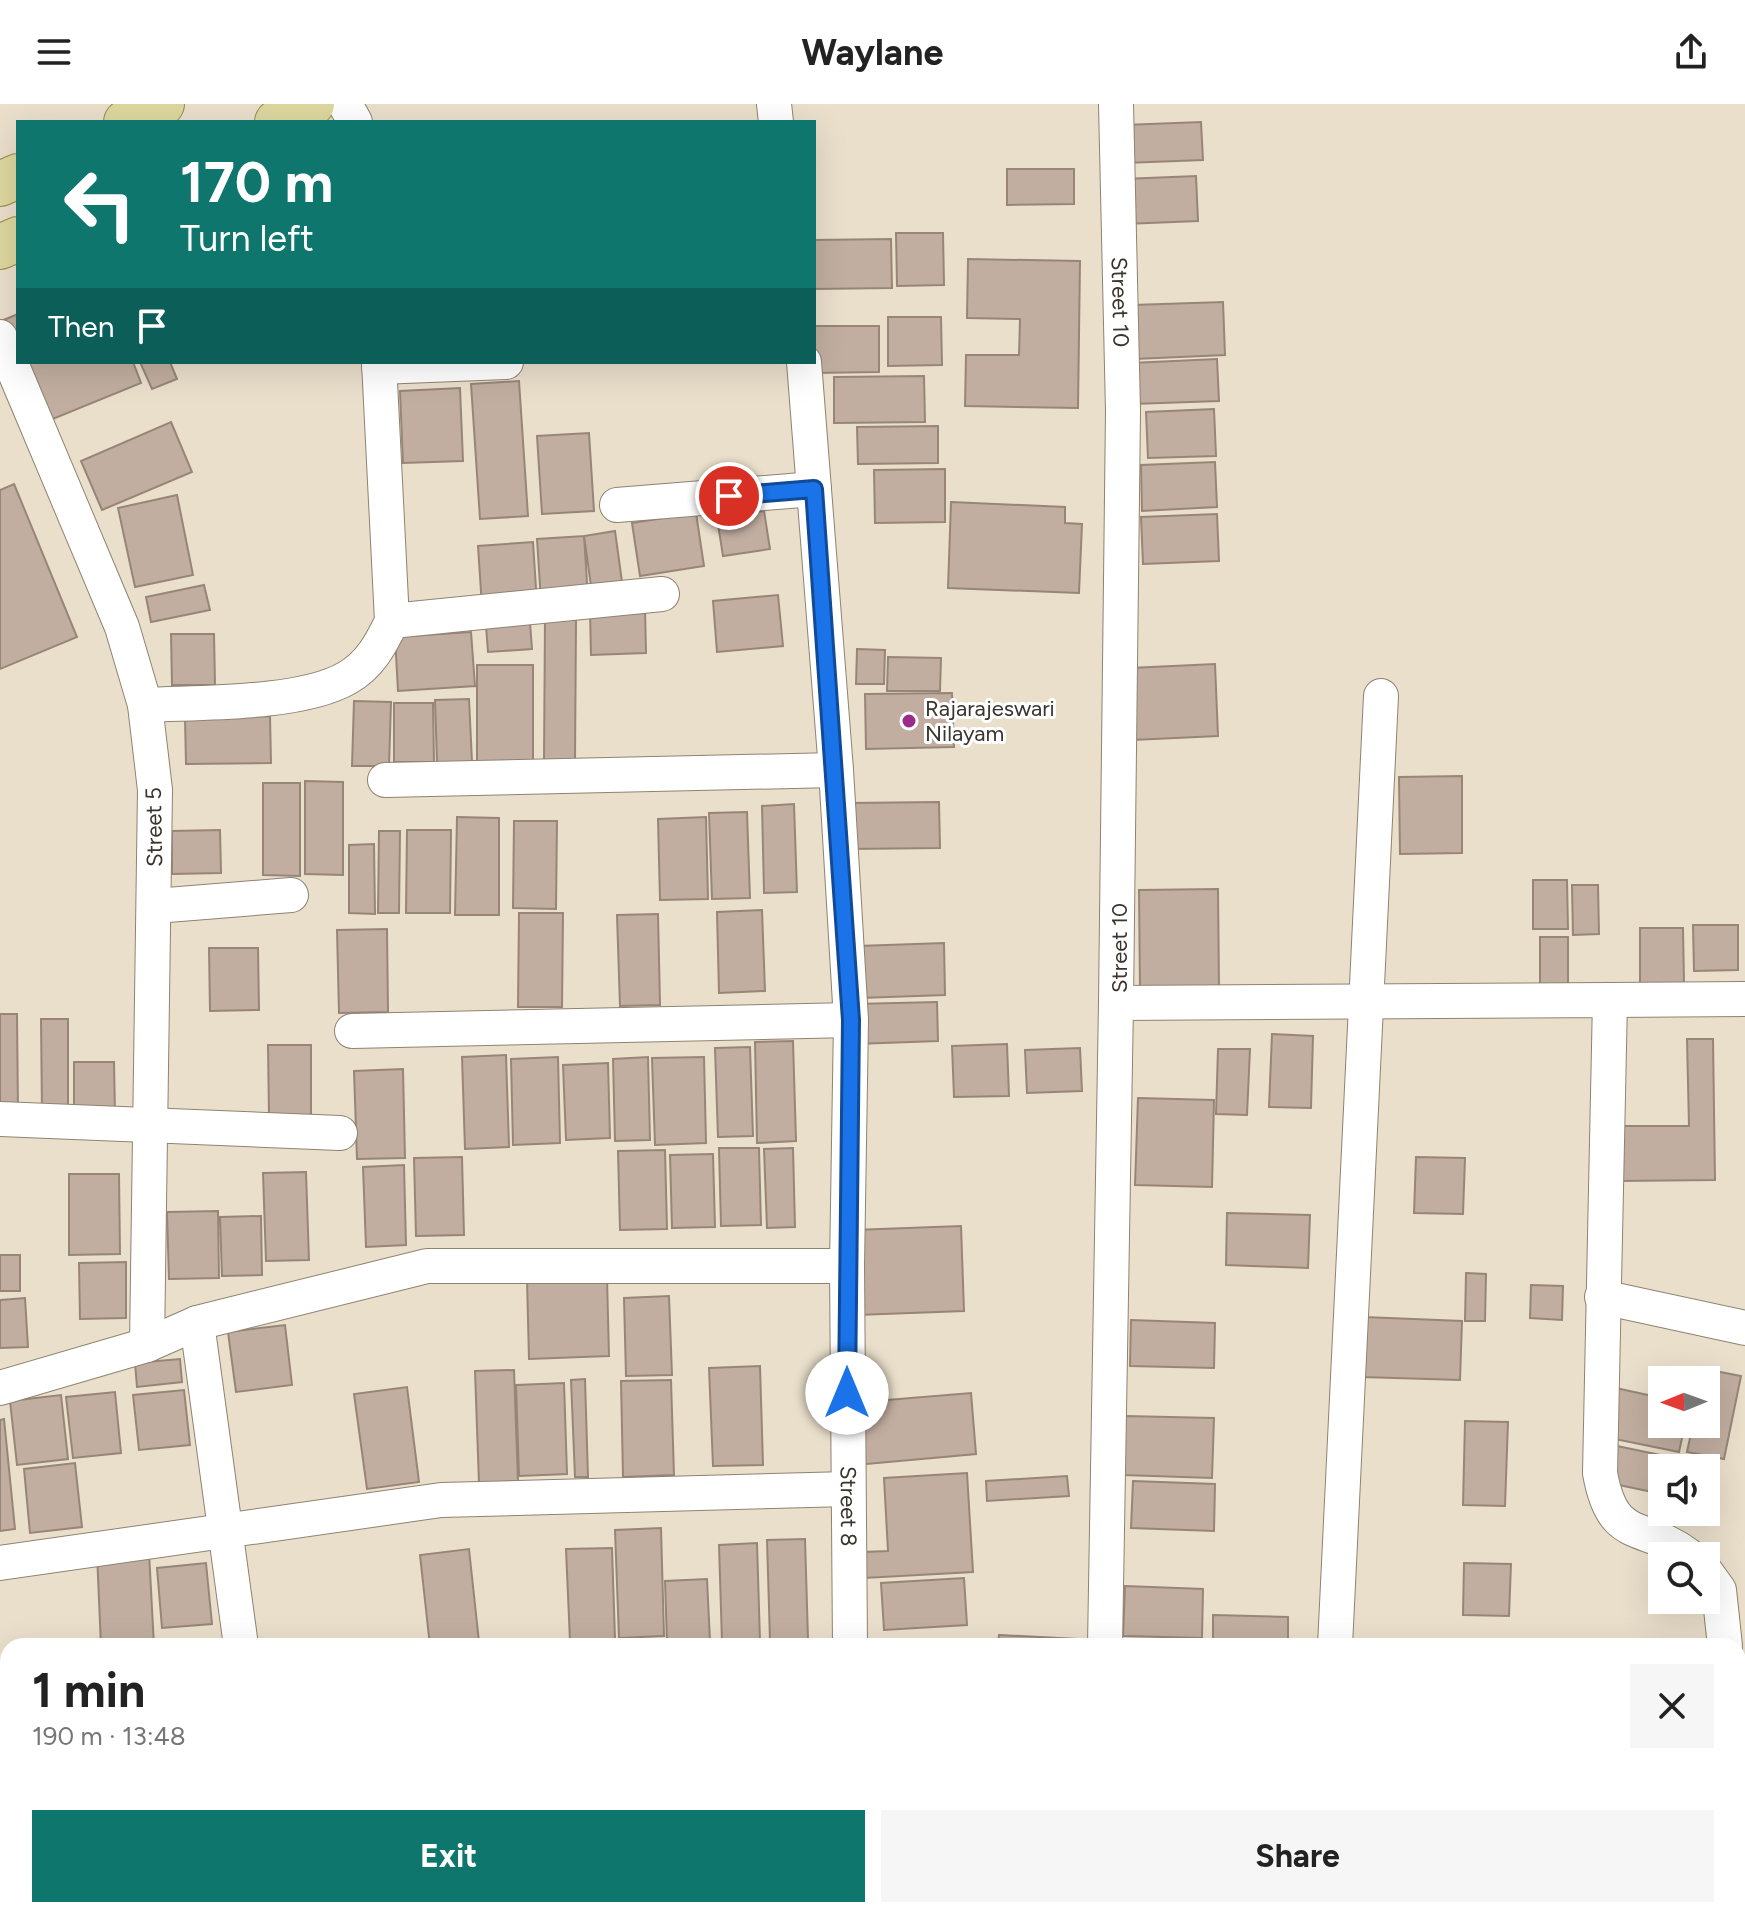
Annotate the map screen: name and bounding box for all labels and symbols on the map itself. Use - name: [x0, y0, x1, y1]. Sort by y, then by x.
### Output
- street label: Street 10: [1106, 257, 1135, 347]
- pin: [695, 462, 763, 530]
- place label: Rajarajeswari Nilayam: [925, 695, 1055, 747]
- marker: Rajarajeswari Nilayam: [900, 712, 918, 730]
- street label: Street 5: [140, 787, 168, 867]
- street label: Street 10: [1106, 903, 1133, 993]
- position arrow: [805, 1351, 889, 1435]
- north arrow: [1648, 1366, 1720, 1438]
- street label: Street 8: [835, 1466, 863, 1547]

